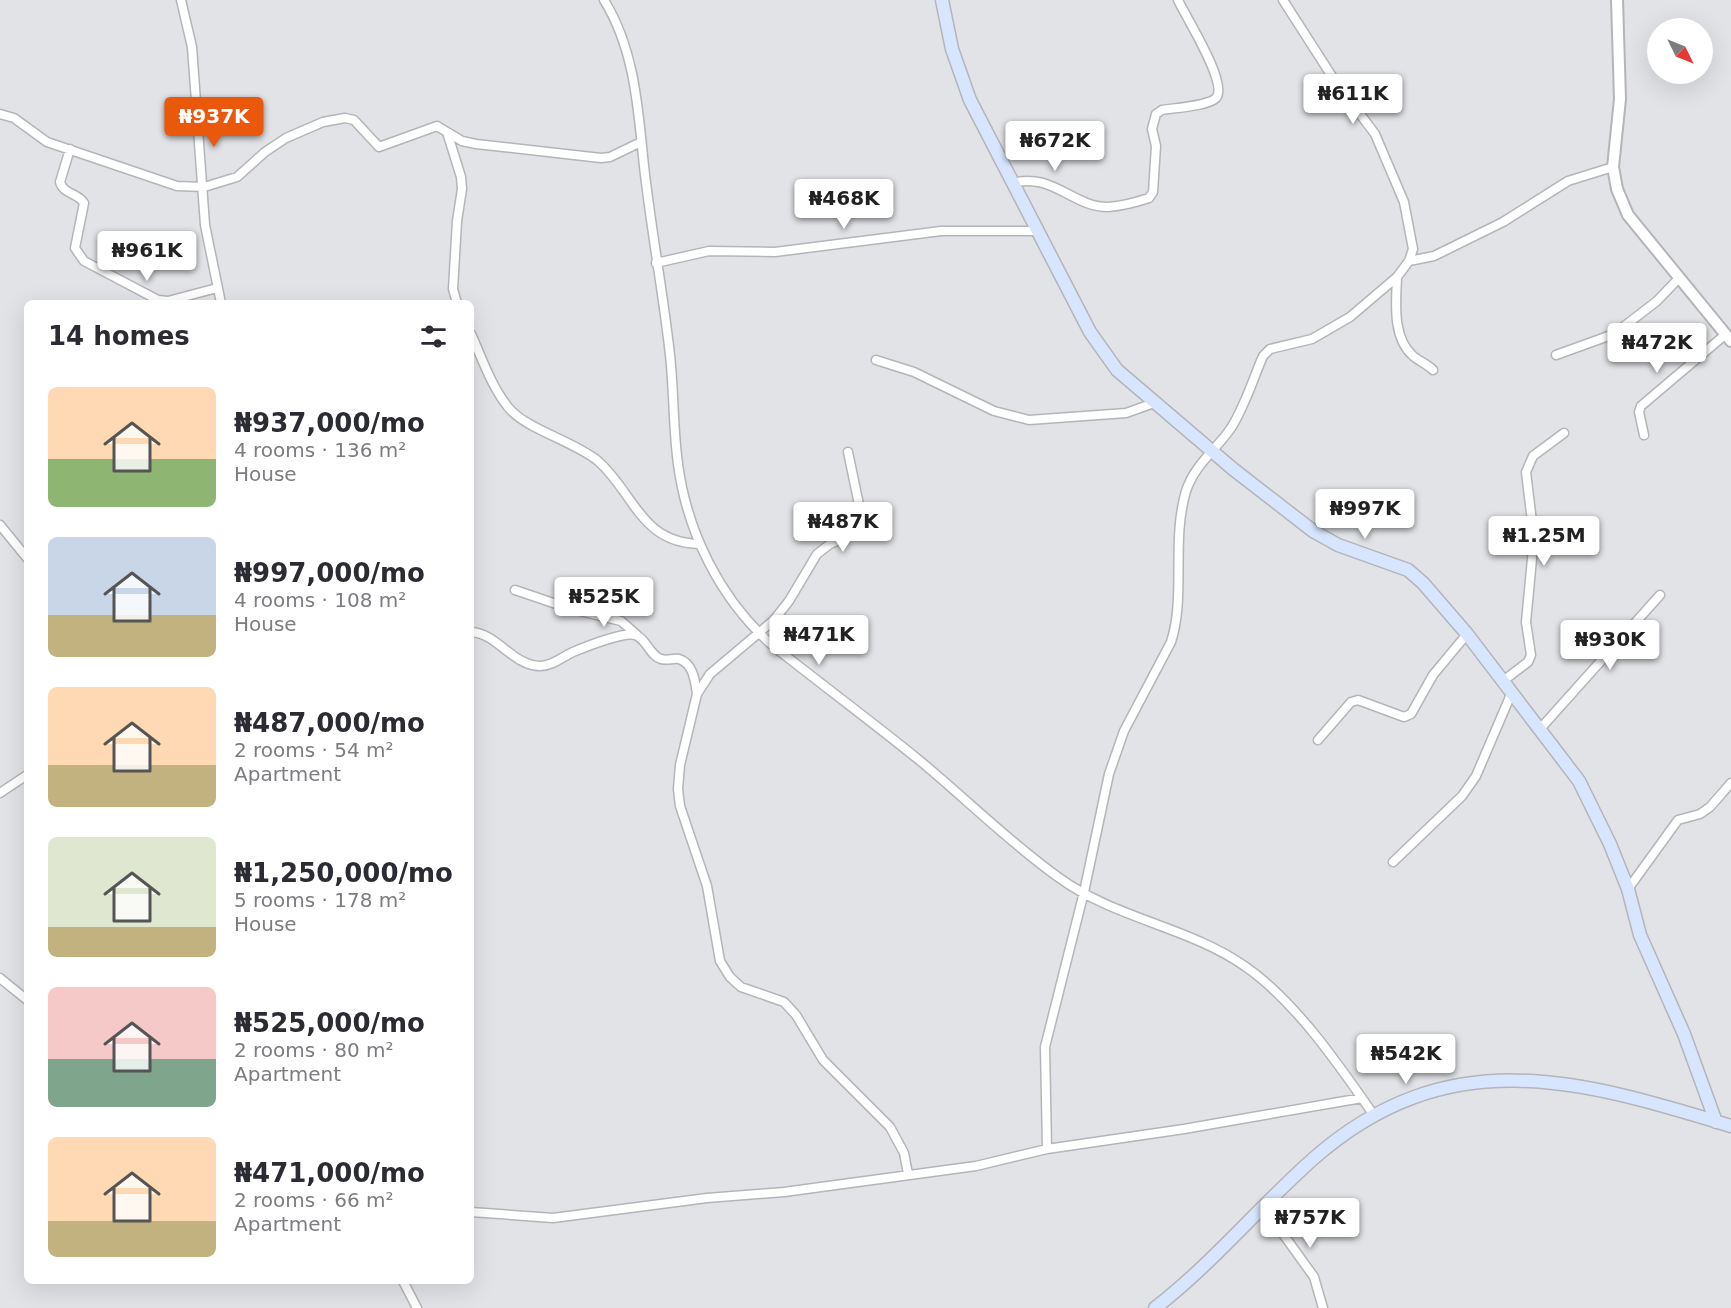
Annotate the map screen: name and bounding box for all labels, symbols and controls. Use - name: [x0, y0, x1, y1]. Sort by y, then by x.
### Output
- north arrow: [1647, 18, 1713, 84]
- map controls: [1647, 18, 1713, 84]
- pin: ₦611K: [1311, 74, 1395, 125]
- text: ₦611K: [1317, 81, 1389, 105]
- pin: ₦937K: [172, 97, 256, 148]
- text: ₦937K: [178, 104, 250, 128]
- pin: ₦672K: [1013, 121, 1097, 172]
- text: ₦672K: [1019, 128, 1091, 152]
- pin: ₦468K: [802, 179, 886, 230]
- text: ₦468K: [808, 186, 880, 210]
- pin: ₦961K: [105, 231, 189, 282]
- text: ₦961K: [111, 238, 183, 262]
- icon: filters: [417, 320, 450, 353]
- text: 14 homes: [48, 321, 190, 351]
- pin: ₦472K: [1615, 323, 1699, 374]
- text: ₦472K: [1621, 330, 1693, 354]
- text: ₦937,000/mo: [234, 408, 425, 438]
- icon: home: [96, 411, 168, 483]
- text: 4 rooms · 136 m²: [234, 438, 406, 462]
- text: House: [234, 462, 297, 486]
- pin: ₦997K: [1323, 489, 1407, 540]
- text: ₦997K: [1329, 496, 1401, 520]
- pin: ₦487K: [801, 502, 885, 553]
- text: ₦487K: [807, 509, 879, 533]
- pin: ₦1.25M: [1495, 516, 1593, 567]
- text: ₦1.25M: [1502, 523, 1586, 547]
- text: ₦997,000/mo: [234, 558, 425, 588]
- icon: home: [96, 561, 168, 633]
- pin: ₦525K: [562, 577, 646, 628]
- text: ₦525K: [568, 584, 640, 608]
- text: 4 rooms · 108 m²: [234, 588, 406, 612]
- text: House: [234, 612, 297, 636]
- pin: ₦471K: [777, 615, 861, 666]
- pin: ₦930K: [1568, 620, 1652, 671]
- text: ₦471K: [783, 622, 855, 646]
- text: ₦930K: [1574, 627, 1646, 651]
- text: ₦487,000/mo: [234, 708, 425, 738]
- icon: home: [96, 711, 168, 783]
- text: 2 rooms · 54 m²: [234, 738, 394, 762]
- text: Apartment: [234, 762, 341, 786]
- text: ₦1,250,000/mo: [234, 858, 453, 888]
- icon: home: [96, 861, 168, 933]
- text: 5 rooms · 178 m²: [234, 888, 406, 912]
- text: House: [234, 912, 297, 936]
- text: ₦525,000/mo: [234, 1008, 425, 1038]
- icon: home: [96, 1011, 168, 1083]
- pin: ₦542K: [1364, 1034, 1448, 1085]
- text: 2 rooms · 80 m²: [234, 1038, 394, 1062]
- text: ₦542K: [1370, 1041, 1442, 1065]
- text: Apartment: [234, 1062, 341, 1086]
- text: ₦471,000/mo: [234, 1158, 425, 1188]
- icon: home: [96, 1161, 168, 1233]
- text: 2 rooms · 66 m²: [234, 1188, 394, 1212]
- pin: ₦757K: [1268, 1198, 1352, 1249]
- text: ₦757K: [1274, 1205, 1346, 1229]
- text: Apartment: [234, 1212, 341, 1236]

